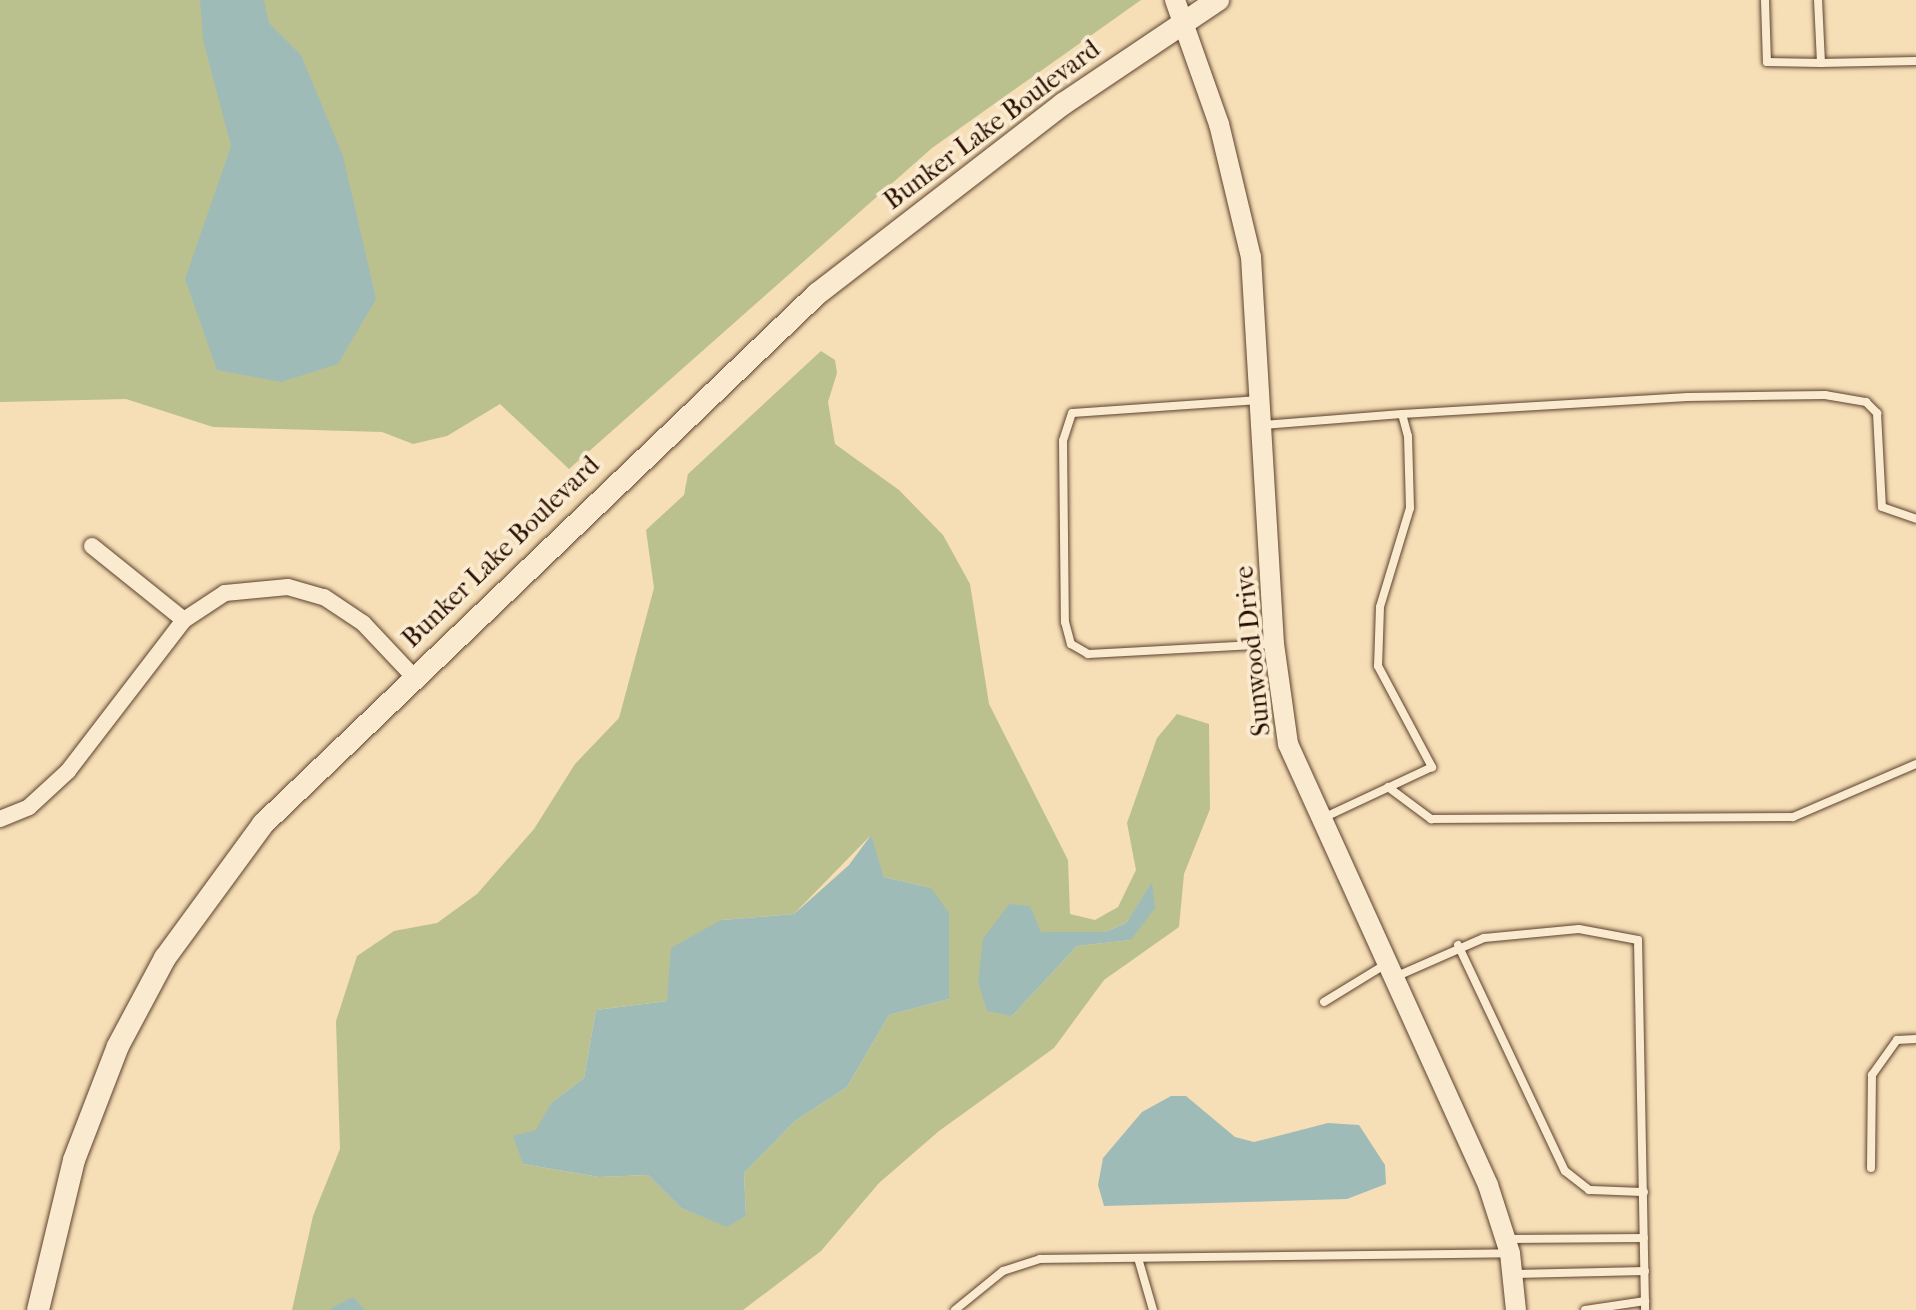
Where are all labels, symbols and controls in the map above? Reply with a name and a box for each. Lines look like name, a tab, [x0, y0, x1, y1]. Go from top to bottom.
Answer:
street label: Bunker Lake Boulevard	[878, 34, 1106, 216]
street label: Bunker Lake Boulevard	[396, 450, 606, 654]
street label: Sunwood Drive	[1229, 564, 1277, 738]

